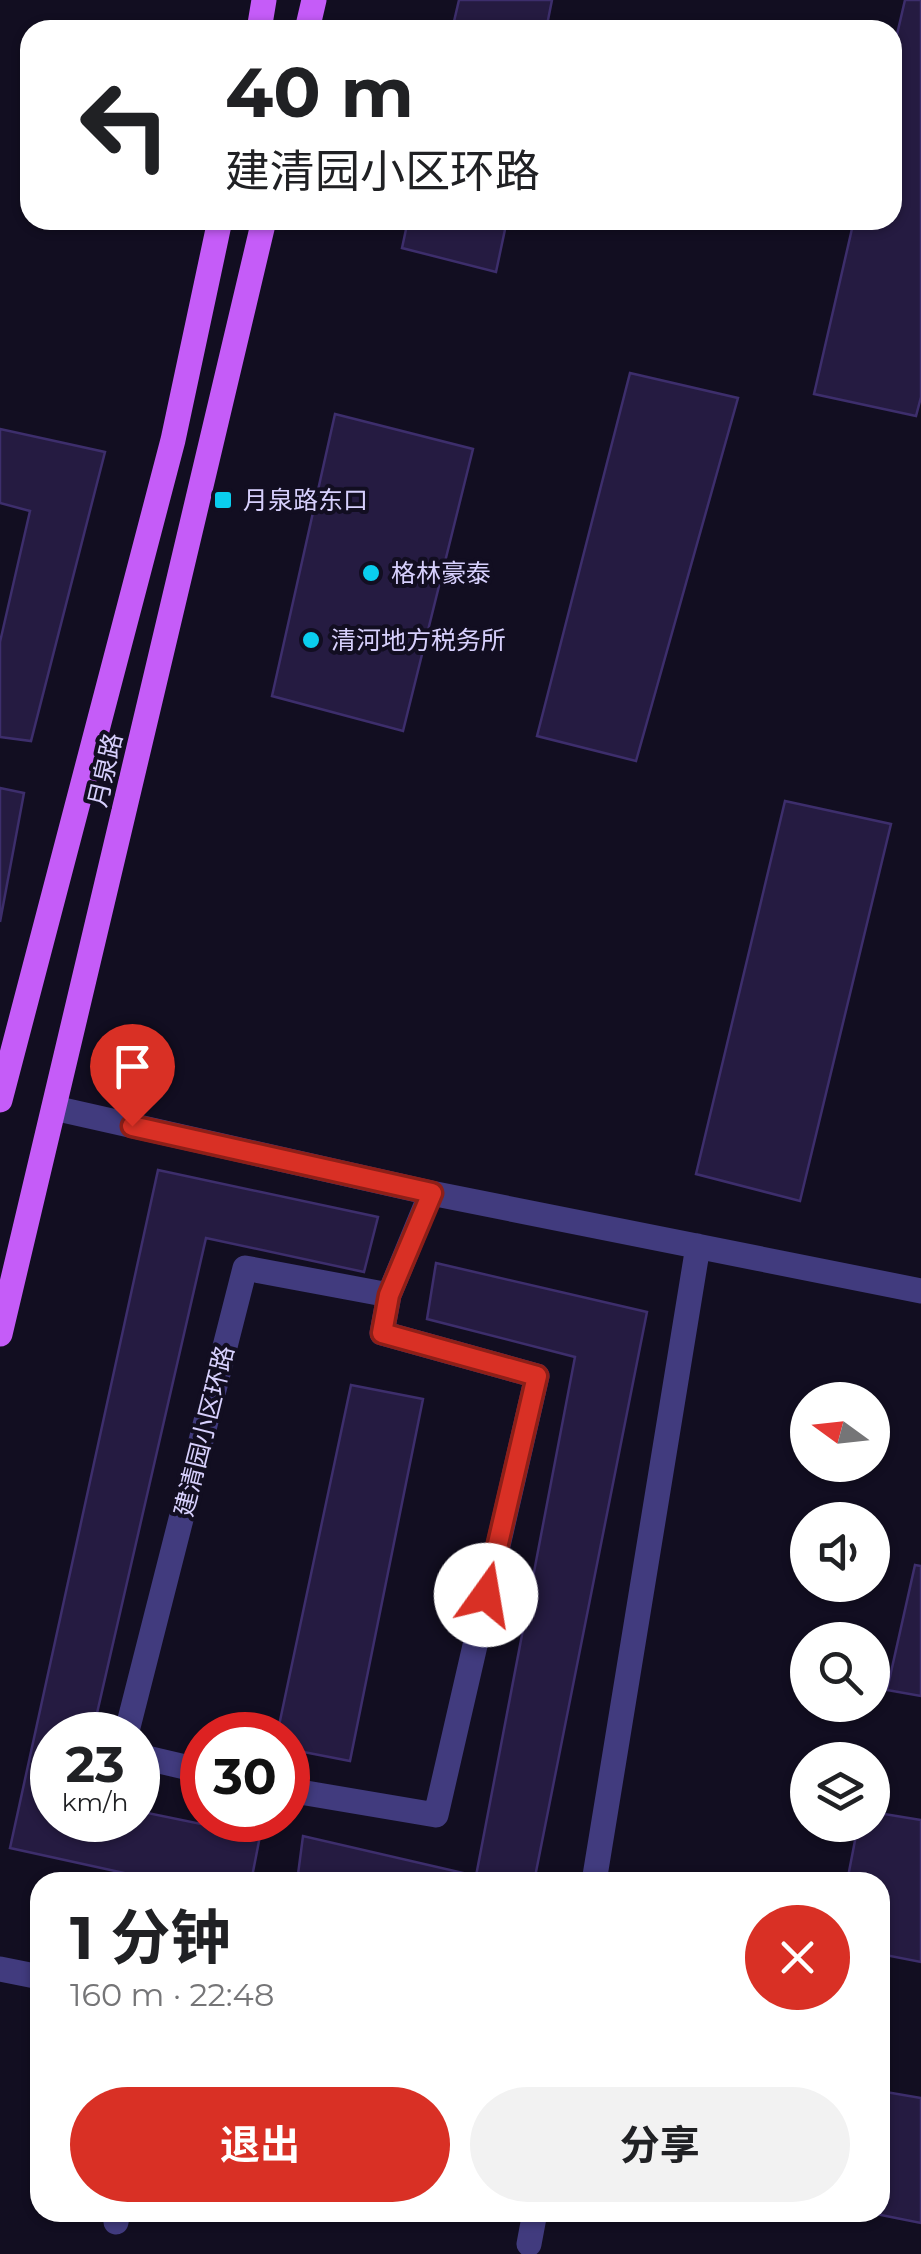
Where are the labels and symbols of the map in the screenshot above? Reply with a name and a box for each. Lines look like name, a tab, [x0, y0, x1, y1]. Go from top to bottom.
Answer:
place label: 月泉路东口	[243, 485, 368, 515]
marker: 月泉路东口	[212, 489, 234, 511]
place label: 格林豪泰	[391, 558, 491, 588]
marker: 格林豪泰	[360, 562, 382, 584]
place label: 清河地方税务所	[331, 625, 506, 655]
marker: 清河地方税务所	[300, 629, 322, 651]
street label: 月泉路	[82, 730, 128, 810]
pin	[90, 1024, 175, 1127]
street label: 建清园小区环路	[168, 1342, 240, 1520]
north arrow	[790, 1382, 890, 1482]
position arrow	[434, 1543, 538, 1647]
speed limit sign: 30	[180, 1712, 310, 1842]

